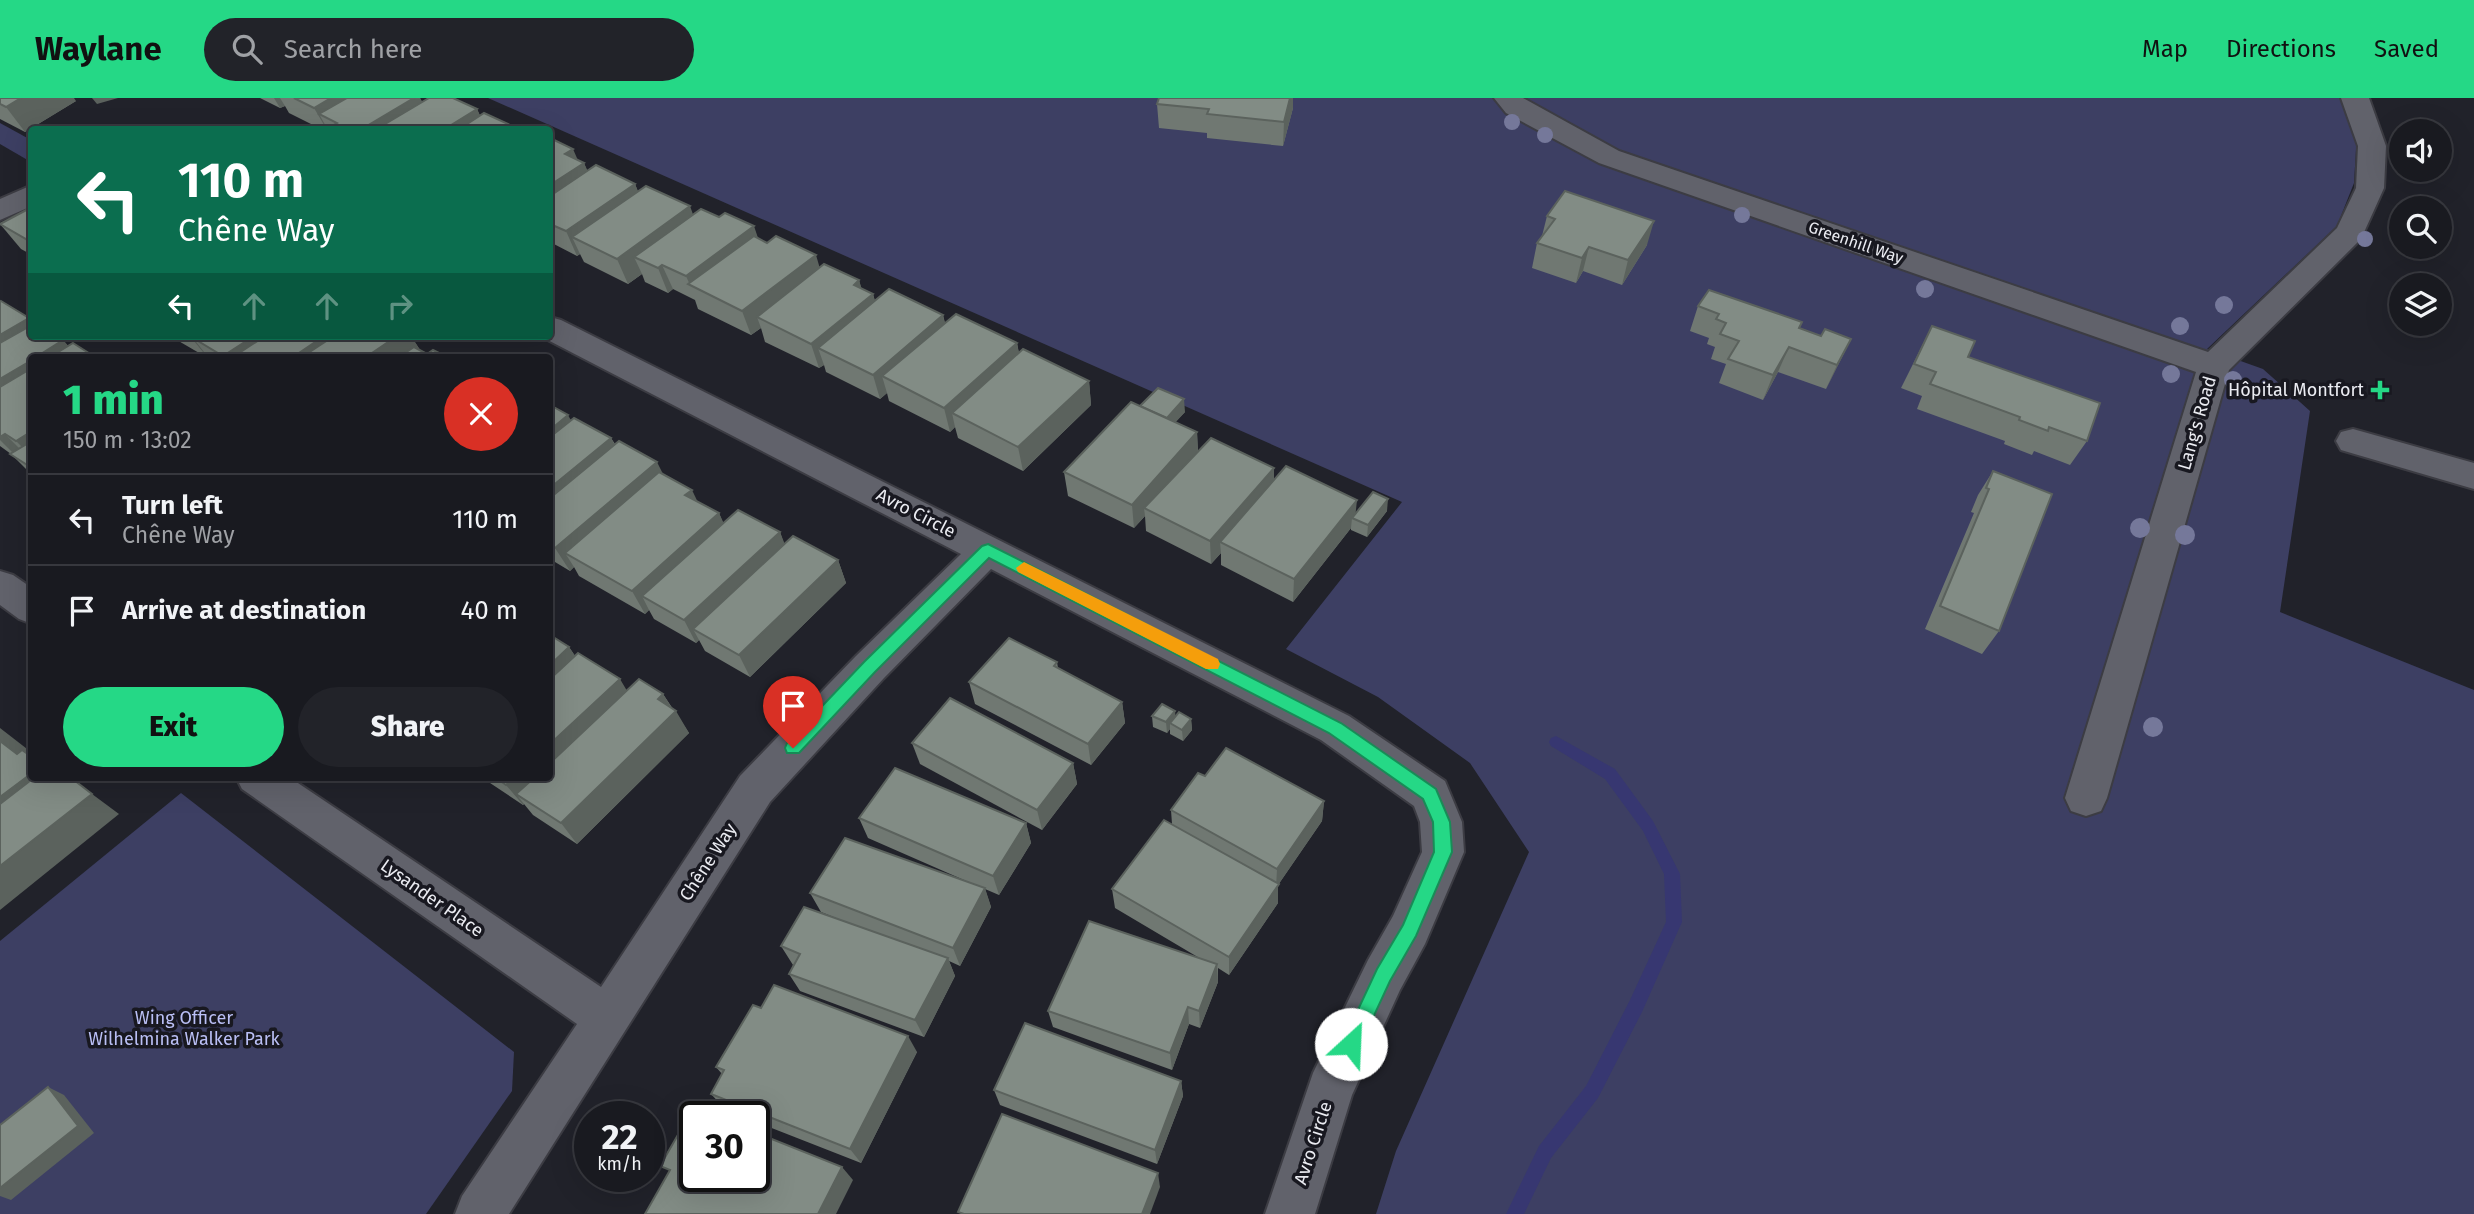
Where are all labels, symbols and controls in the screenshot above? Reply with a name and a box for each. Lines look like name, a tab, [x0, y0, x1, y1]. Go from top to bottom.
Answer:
search box	[204, 18, 694, 81]
text: Waylane	[35, 29, 162, 69]
icon: search	[228, 30, 266, 68]
text: Search here	[284, 34, 423, 65]
text: Map	[2142, 35, 2188, 63]
text: Directions	[2226, 35, 2336, 63]
text: Saved	[2374, 35, 2439, 63]
map controls	[2389, 119, 2452, 336]
button: sound	[2389, 119, 2452, 182]
text: 110 m	[178, 151, 304, 210]
icon: left	[63, 154, 154, 245]
button: search	[2389, 196, 2452, 259]
text: Chêne Way	[178, 211, 335, 249]
street label: Greenhill Way	[1806, 217, 1906, 268]
button: layers	[2389, 273, 2452, 336]
icon: left	[162, 287, 200, 325]
icon: ahead	[235, 287, 273, 325]
icon: ahead	[308, 287, 346, 325]
icon: right	[381, 287, 419, 325]
street label: Lang's Road	[2173, 373, 2221, 473]
text: 1 min	[63, 375, 164, 425]
button: close	[444, 377, 518, 451]
place label: Hôpital Montfort	[2228, 379, 2364, 401]
marker: Hôpital Montfort	[2370, 380, 2390, 400]
text: 150 m · 13:02	[63, 426, 192, 454]
street label: Avro Circle	[873, 484, 959, 542]
text: Turn left	[122, 490, 223, 521]
icon: left	[63, 501, 101, 539]
text: 110 m	[452, 504, 518, 535]
text: Chêne Way	[122, 521, 235, 549]
icon: arrive	[63, 592, 101, 630]
text: Arrive at destination	[122, 595, 366, 626]
text: 40 m	[460, 595, 518, 626]
pin	[763, 676, 823, 748]
button: Exit	[63, 687, 284, 767]
button: Share	[298, 687, 518, 767]
icon: arrive	[774, 687, 812, 725]
street label: Chêne Way	[675, 819, 741, 905]
street label: Lysander Place	[376, 854, 488, 942]
park label: Wing Officer Wilhelmina Walker Park	[88, 1007, 281, 1050]
position arrow	[1314, 1007, 1388, 1081]
street label: Avro Circle	[1289, 1099, 1337, 1187]
speed limit sign: 30	[679, 1101, 770, 1192]
text: 22	[601, 1116, 638, 1158]
text: km/h	[597, 1153, 642, 1175]

